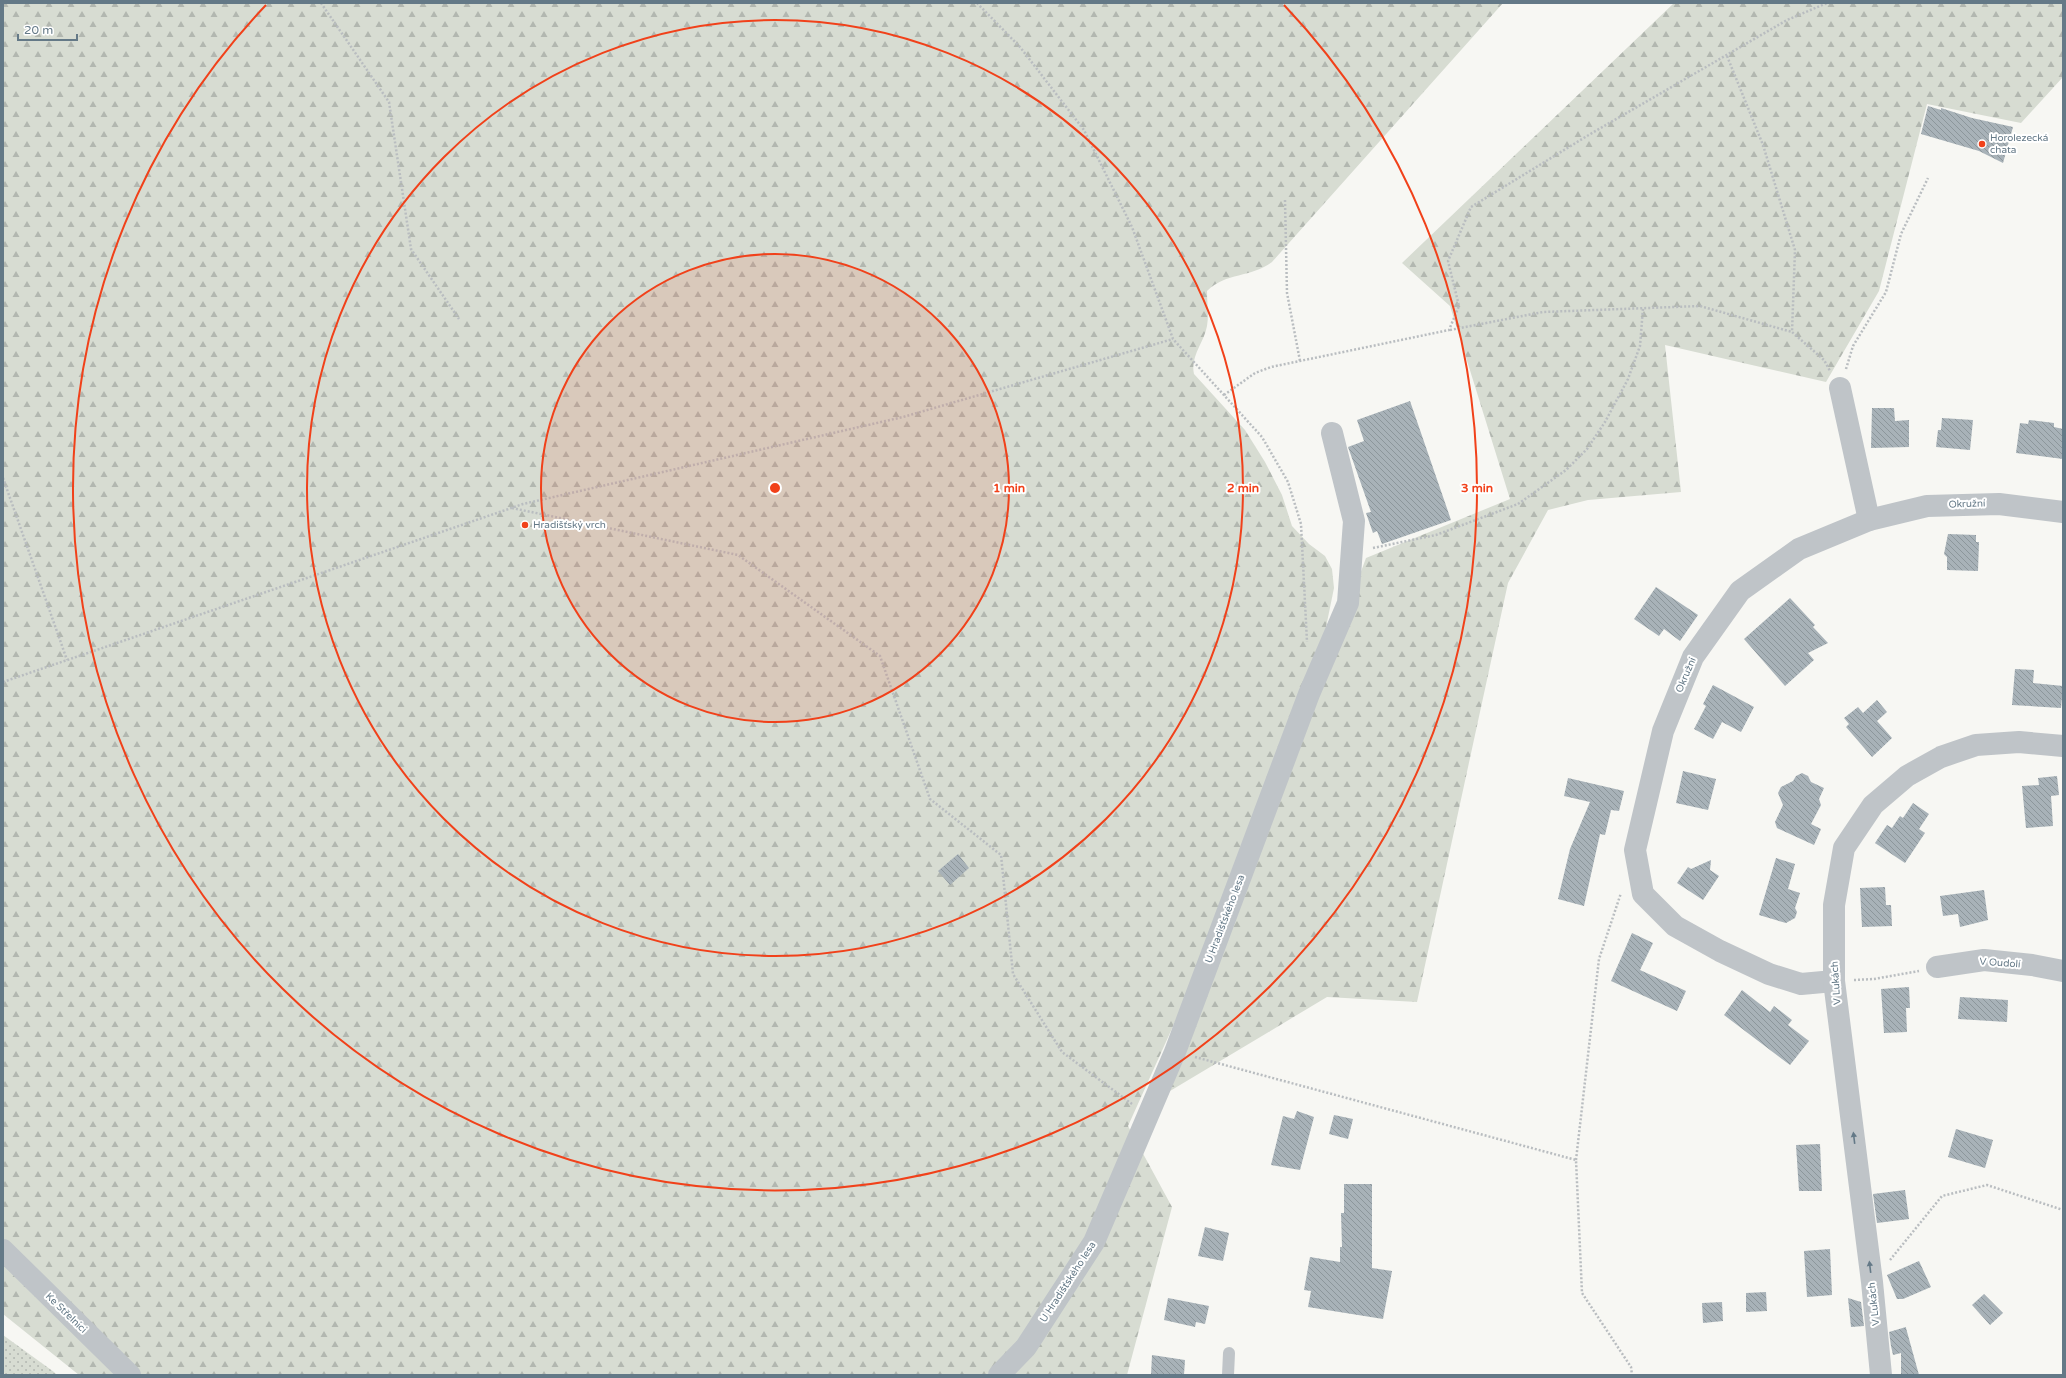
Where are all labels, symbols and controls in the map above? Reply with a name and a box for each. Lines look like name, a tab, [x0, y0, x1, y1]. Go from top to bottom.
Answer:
scale bar	[18, 16, 77, 42]
text: 20 m	[24, 23, 53, 37]
place label: Horolezecká chata	[1990, 132, 2048, 156]
marker: Horolezecká chata	[1977, 139, 1987, 149]
centre of rings	[768, 481, 782, 495]
text: 1 min	[993, 481, 1025, 495]
text: 2 min	[1227, 481, 1259, 495]
text: 3 min	[1461, 481, 1493, 495]
street label: Okružní	[1948, 497, 1986, 511]
place label: Hradišťský vrch	[533, 519, 606, 531]
marker: Hradišťský vrch	[520, 520, 530, 530]
street label: Okružní	[1673, 655, 1699, 694]
street label: U Hradišťského lesa	[1203, 873, 1247, 965]
street label: V Oudolí	[1979, 956, 2021, 970]
street label: V Lukách	[1828, 961, 1844, 1005]
one-way arrow	[1851, 1132, 1857, 1144]
street label: U Hradišťského lesa	[1037, 1239, 1099, 1325]
one-way arrow	[1867, 1261, 1873, 1273]
street label: V Lukách	[1866, 1282, 1882, 1326]
street label: Ke Střelnici	[43, 1290, 89, 1336]

